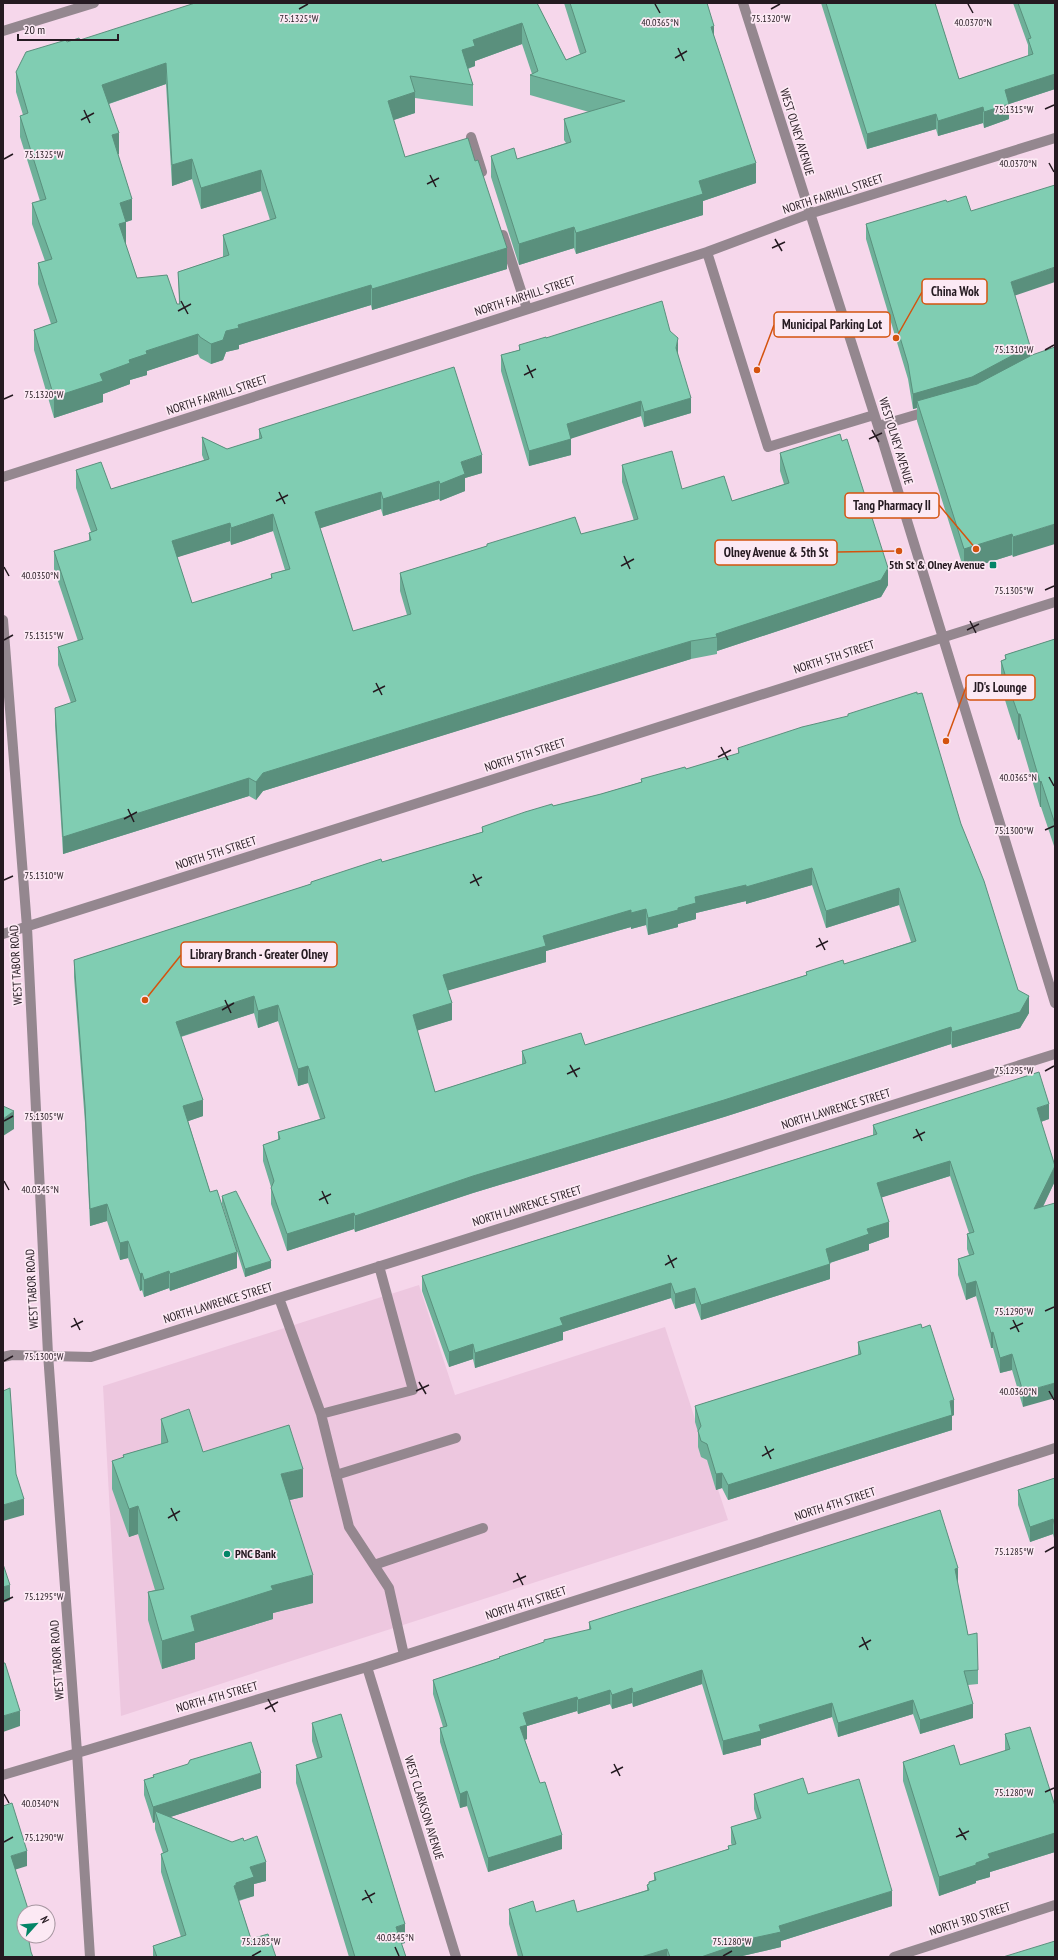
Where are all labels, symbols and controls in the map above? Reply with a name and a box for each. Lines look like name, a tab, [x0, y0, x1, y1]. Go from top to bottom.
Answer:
text: 75.1325°W	[280, 12, 319, 25]
text: 75.1320°W	[752, 12, 791, 25]
scale bar	[18, 16, 118, 42]
text: 40.0365°N	[641, 16, 679, 29]
text: 40.0370°N	[954, 16, 992, 29]
text: 20 m	[24, 22, 45, 37]
street label: WEST OLNEY AVENUE	[777, 87, 818, 177]
text: 75.1315°W	[995, 103, 1034, 116]
text: 75.1325°W	[25, 148, 64, 161]
text: 40.0370°N	[999, 157, 1037, 170]
street label: NORTH FAIRHILL STREET	[781, 170, 886, 217]
street label: NORTH FAIRHILL STREET	[473, 272, 578, 319]
callout: China Wok	[922, 279, 987, 304]
text: China Wok	[931, 283, 980, 300]
callout: Municipal Parking Lot	[774, 312, 890, 337]
text: Municipal Parking Lot	[782, 316, 882, 333]
text: 75.1310°W	[995, 343, 1034, 356]
street label: NORTH FAIRHILL STREET	[165, 371, 270, 418]
text: 75.1320°W	[25, 388, 64, 401]
street label: WEST OLNEY AVENUE	[876, 396, 917, 486]
callout: Tang Pharmacy II	[845, 493, 939, 518]
text: Tang Pharmacy II	[853, 497, 931, 514]
callout: Olney Avenue & 5th St	[715, 540, 837, 565]
text: Olney Avenue & 5th St	[724, 544, 828, 561]
place label: 5th St & Olney Avenue	[889, 557, 985, 572]
marker: 5th St & Olney Avenue	[988, 560, 998, 570]
text: 40.0350°N	[21, 569, 59, 582]
text: 75.1305°W	[995, 584, 1034, 597]
text: 75.1315°W	[25, 629, 64, 642]
street label: NORTH 5TH STREET	[791, 636, 877, 677]
callout: JD's Lounge	[966, 675, 1035, 700]
text: JD's Lounge	[972, 679, 1027, 696]
street label: NORTH 5TH STREET	[482, 734, 568, 775]
text: 40.0365°N	[999, 771, 1037, 784]
text: 75.1300°W	[995, 824, 1034, 837]
street label: NORTH 5TH STREET	[173, 832, 259, 873]
text: 75.1310°W	[25, 869, 64, 882]
street label: WEST TABOR ROAD	[6, 925, 25, 1005]
callout: Library Branch - Greater Olney	[181, 942, 337, 967]
text: Library Branch - Greater Olney	[190, 946, 329, 963]
text: 75.1295°W	[995, 1064, 1034, 1077]
street label: NORTH LAWRENCE STREET	[779, 1085, 893, 1132]
text: 75.1305°W	[25, 1110, 64, 1123]
street label: NORTH LAWRENCE STREET	[470, 1182, 584, 1229]
text: 40.0345°N	[21, 1183, 59, 1196]
street label: WEST TABOR ROAD	[22, 1249, 41, 1329]
street label: NORTH LAWRENCE STREET	[161, 1279, 275, 1326]
text: 75.1290°W	[995, 1305, 1034, 1318]
text: 75.1300°W	[25, 1350, 64, 1363]
text: 40.0360°N	[999, 1385, 1037, 1398]
street label: NORTH 4TH STREET	[792, 1483, 878, 1524]
text: 75.1285°W	[995, 1545, 1034, 1558]
place label: PNC Bank	[235, 1546, 276, 1561]
marker: PNC Bank	[222, 1549, 232, 1559]
street label: NORTH 4TH STREET	[483, 1582, 569, 1623]
text: 75.1295°W	[25, 1590, 64, 1603]
street label: WEST TABOR ROAD	[46, 1619, 67, 1701]
street label: NORTH 4TH STREET	[174, 1678, 260, 1715]
street label: WEST CLARKSON AVENUE	[402, 1754, 447, 1862]
text: 75.1280°W	[995, 1786, 1034, 1799]
text: 40.0340°N	[21, 1797, 59, 1810]
text: 75.1290°W	[25, 1831, 64, 1844]
street label: NORTH 3RD STREET	[927, 1898, 1013, 1939]
north arrow	[16, 1904, 56, 1944]
text: N	[37, 1914, 53, 1925]
text: 40.0345°N	[376, 1931, 414, 1944]
text: 75.1285°W	[242, 1935, 281, 1948]
text: 75.1280°W	[713, 1935, 752, 1948]

